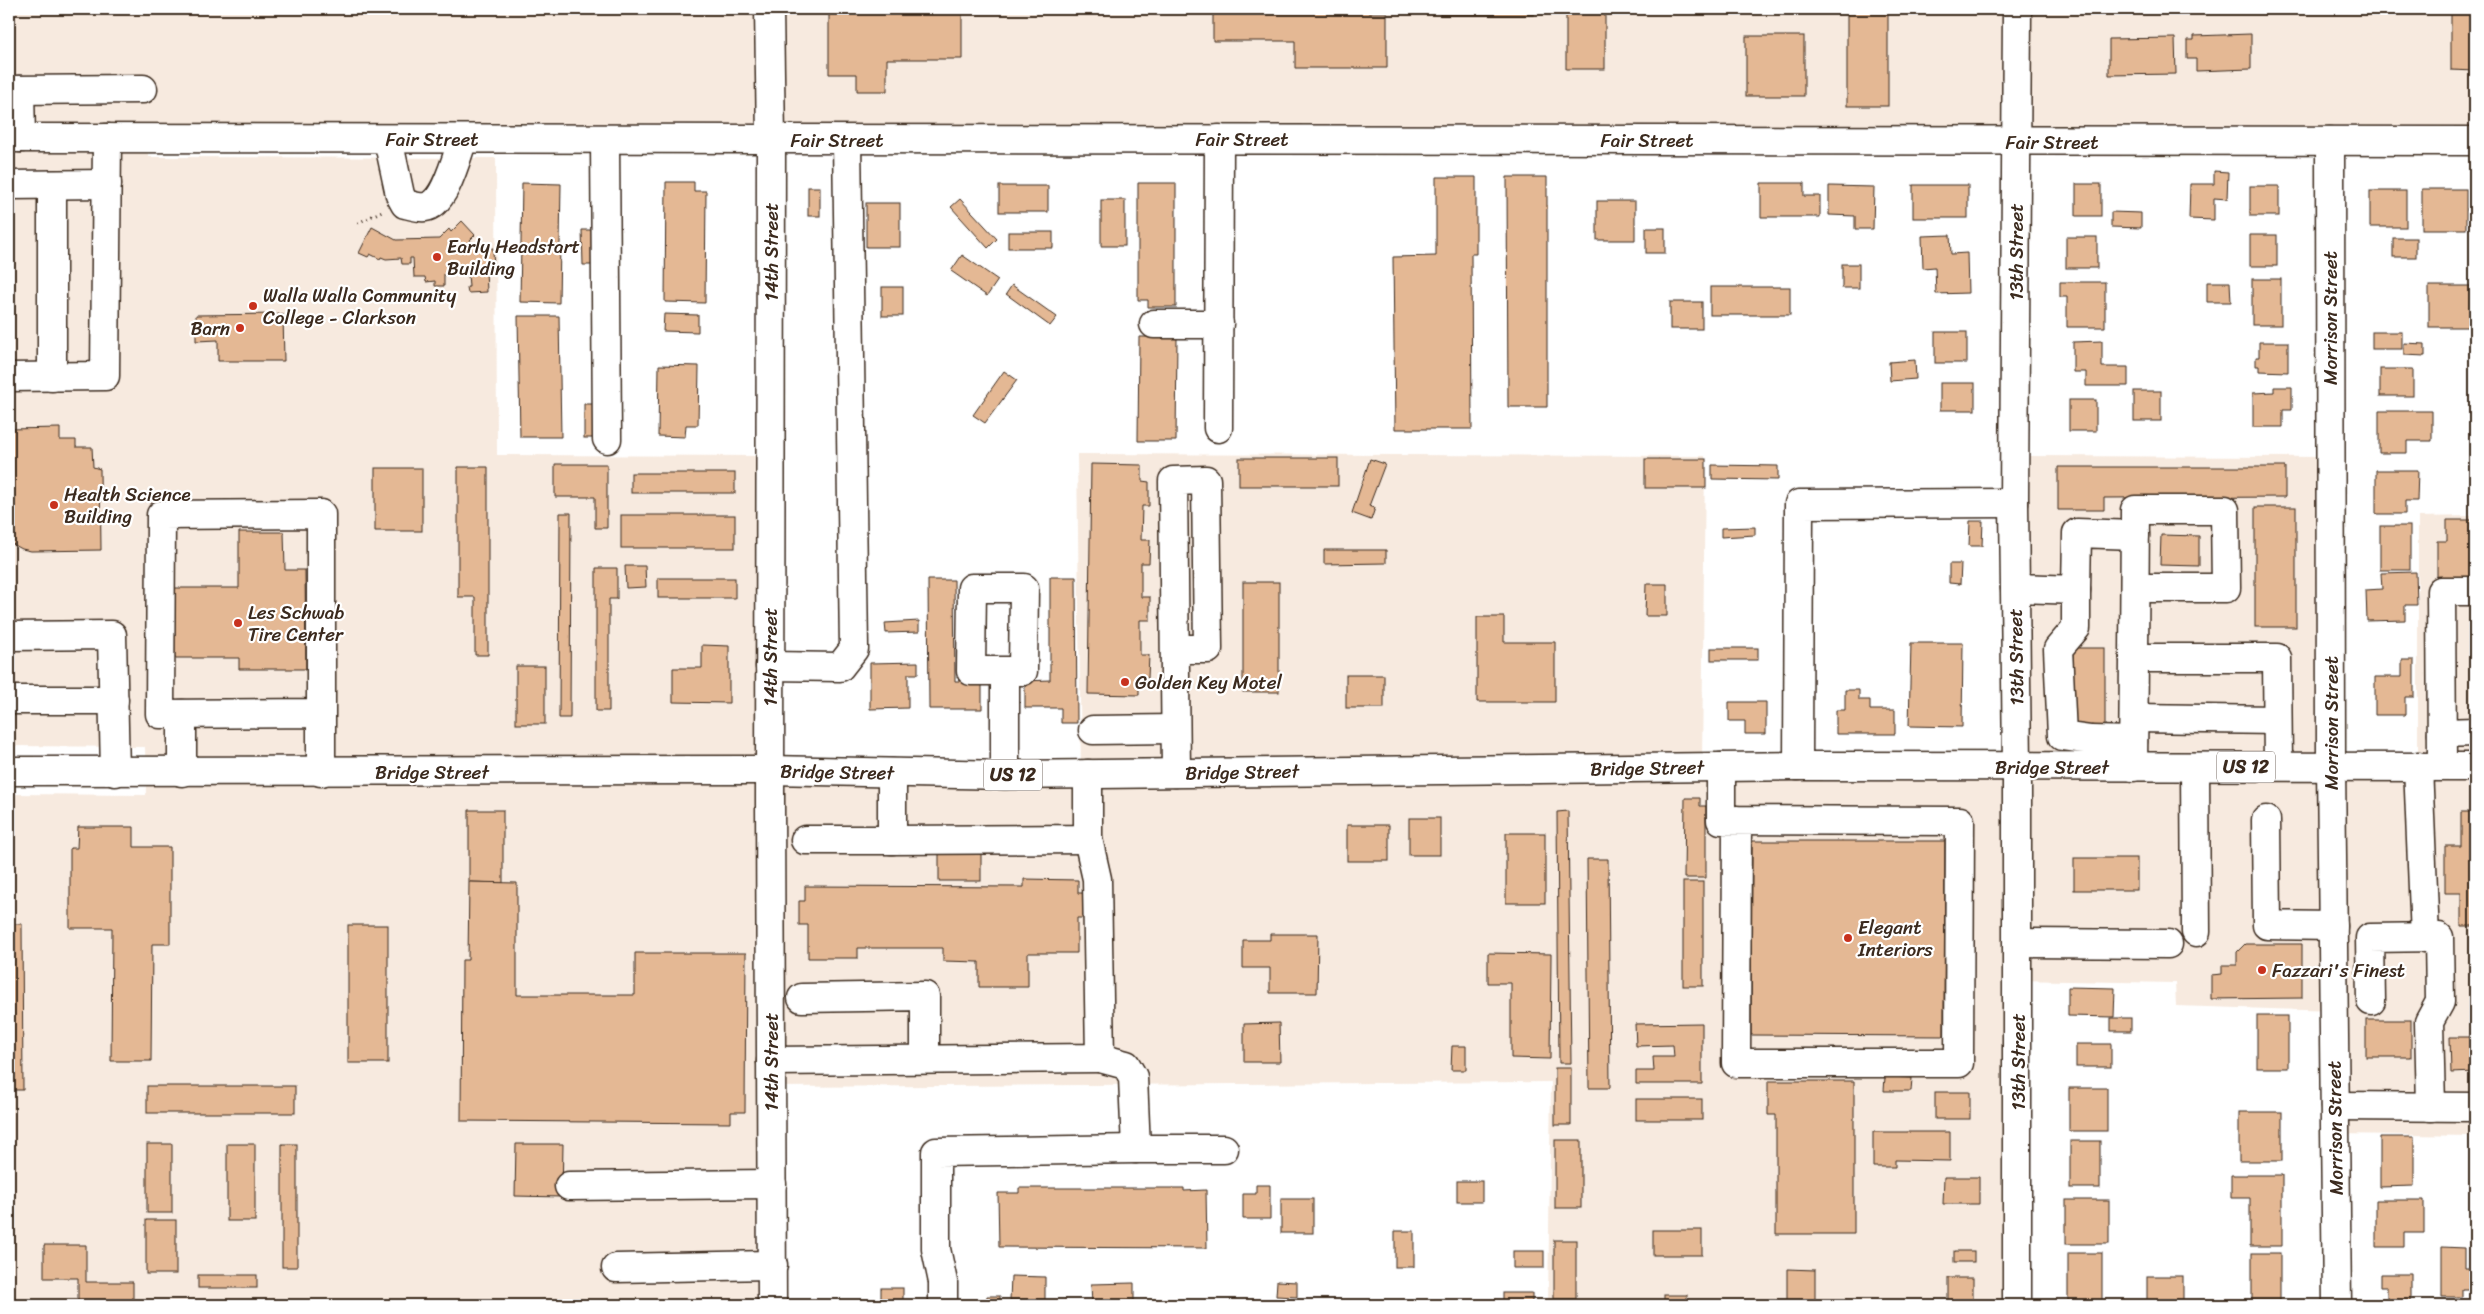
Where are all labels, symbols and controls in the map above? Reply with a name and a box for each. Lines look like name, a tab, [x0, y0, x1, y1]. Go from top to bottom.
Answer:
street label: Fair Street	[385, 123, 479, 156]
street label: Fair Street	[1195, 123, 1289, 156]
street label: Fair Street	[790, 124, 884, 157]
street label: Fair Street	[1600, 124, 1694, 157]
street label: Fair Street	[2005, 126, 2099, 159]
street label: 14th Street	[755, 203, 788, 301]
street label: 13th Street	[2000, 204, 2033, 301]
place label: Early Headstart Building	[447, 230, 580, 285]
marker: Early Headstart Building	[431, 251, 443, 263]
street label: Morrison Street	[2314, 251, 2347, 385]
place label: Walla Walla Community College - Clarkson	[263, 279, 456, 334]
marker: Walla Walla Community College - Clarkson	[247, 300, 259, 312]
place label: Barn	[190, 312, 230, 345]
marker: Barn	[234, 322, 246, 334]
place label: Health Science Building	[64, 478, 191, 533]
marker: Health Science Building	[48, 499, 60, 511]
place label: Les Schwab Tire Center	[248, 596, 344, 651]
street label: 14th Street	[754, 608, 787, 706]
street label: 13th Street	[1999, 608, 2033, 706]
marker: Les Schwab Tire Center	[232, 617, 244, 629]
street label: Morrison Street	[2315, 656, 2348, 790]
place label: Golden Key Motel	[1135, 666, 1282, 699]
marker: Golden Key Motel	[1119, 676, 1131, 688]
street label: Bridge Street	[1590, 750, 1706, 785]
street label: Bridge Street	[1995, 751, 2110, 784]
road number: US 12	[2217, 752, 2275, 782]
street label: Bridge Street	[1185, 754, 1301, 789]
street label: Bridge Street	[780, 755, 896, 790]
street label: Bridge Street	[375, 756, 490, 789]
road number: US 12	[984, 760, 1042, 790]
place label: Elegant Interiors	[1857, 911, 1933, 966]
marker: Elegant Interiors	[1842, 932, 1854, 944]
place label: Fazzari's Finest	[2272, 954, 2405, 987]
marker: Fazzari's Finest	[2256, 964, 2268, 976]
street label: 14th Street	[755, 1013, 788, 1111]
street label: 13th Street	[2002, 1014, 2035, 1111]
street label: Morrison Street	[2317, 1061, 2353, 1195]

